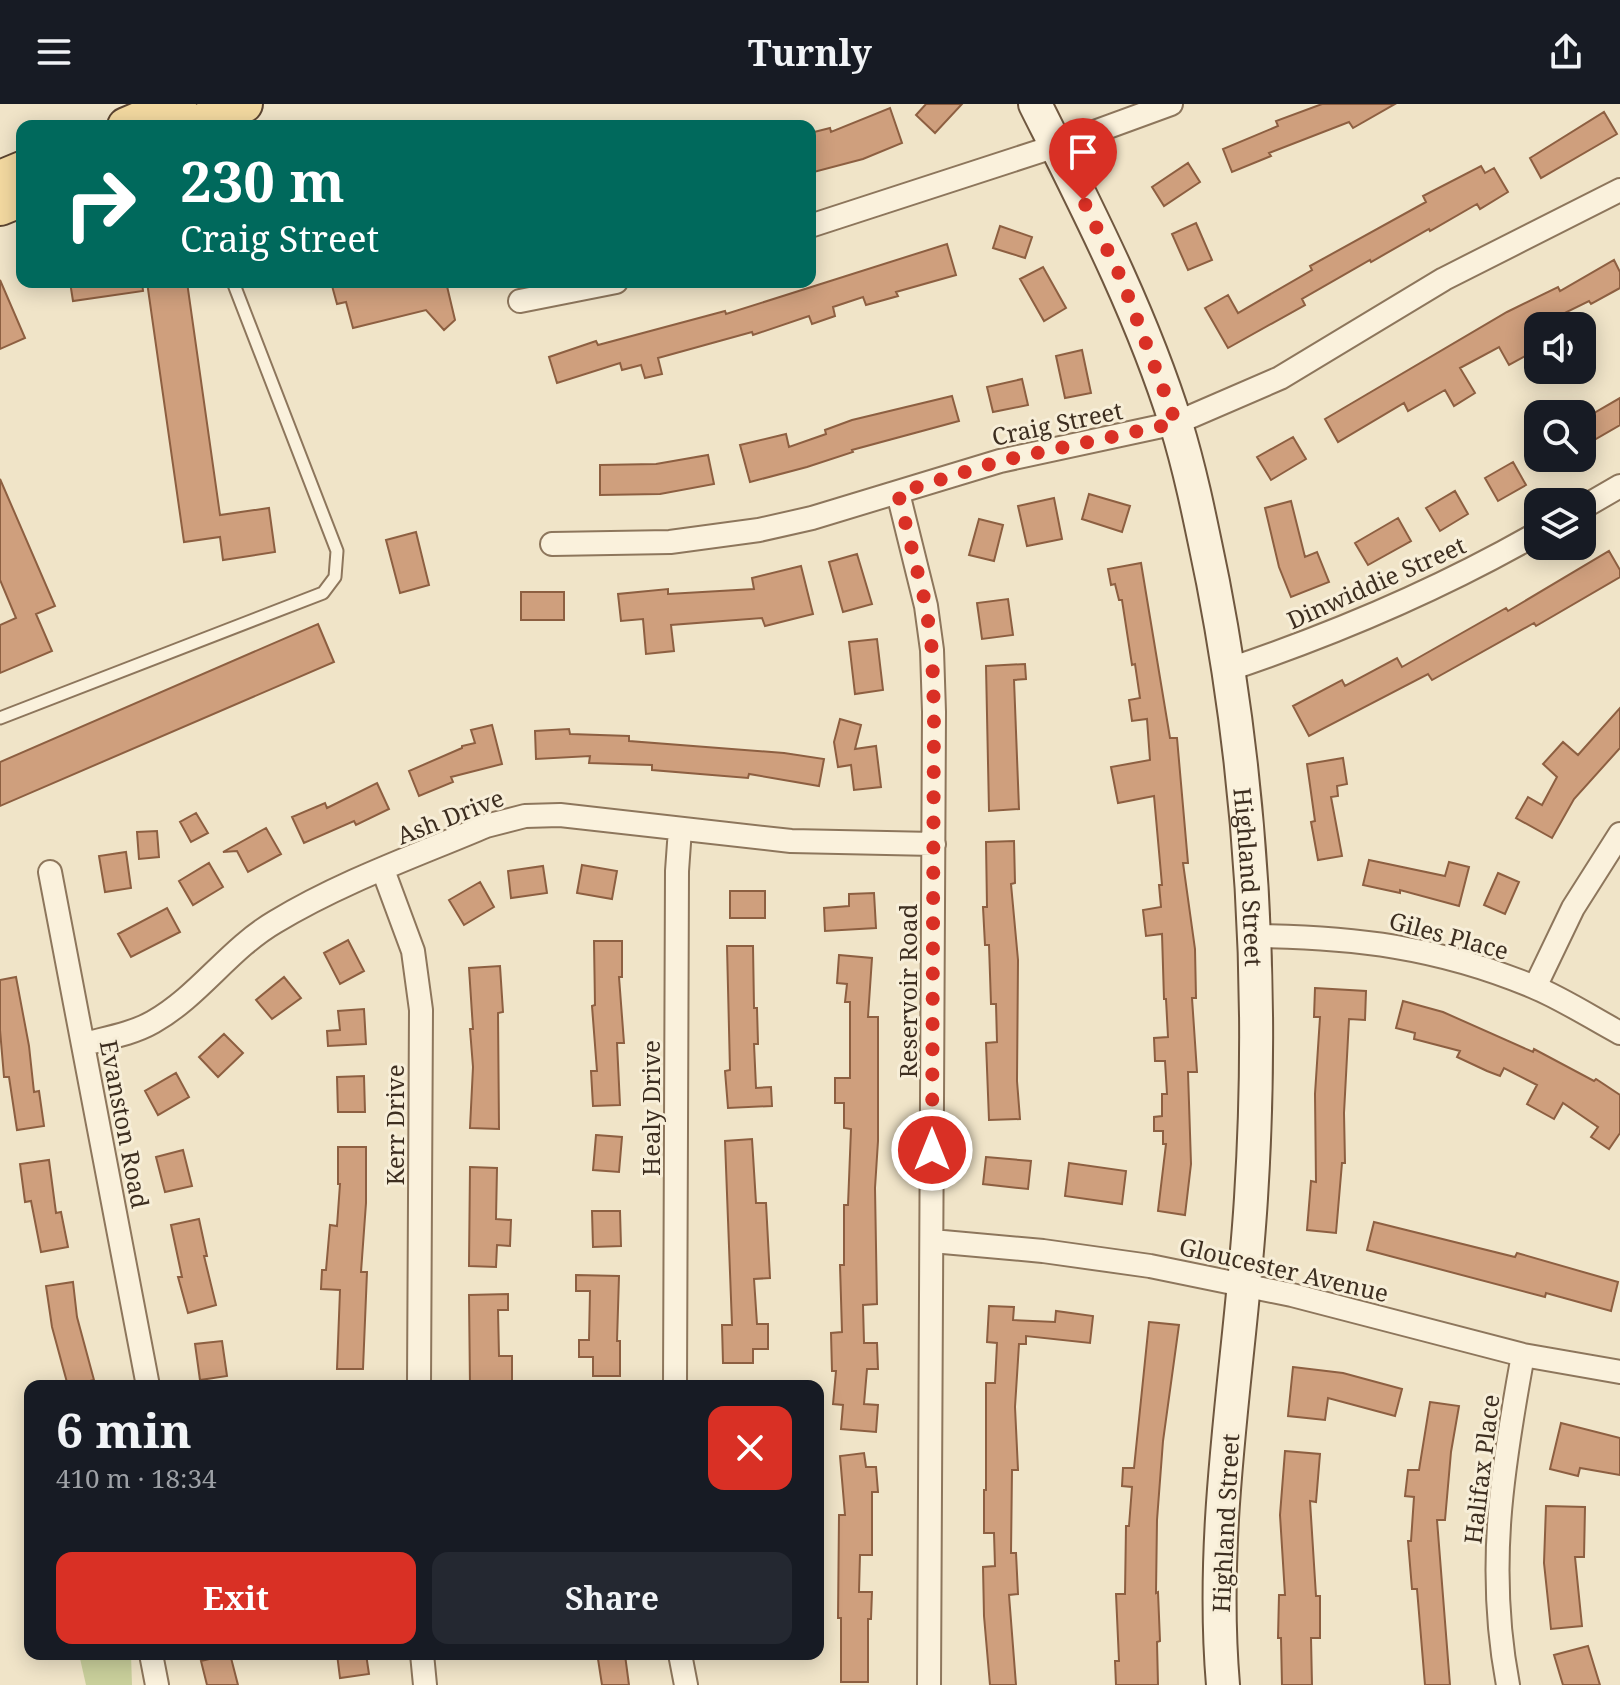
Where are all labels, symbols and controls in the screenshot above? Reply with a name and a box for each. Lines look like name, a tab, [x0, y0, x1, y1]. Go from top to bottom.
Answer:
text: Turnly	[748, 28, 872, 77]
icon: menu	[32, 30, 76, 74]
icon: share	[1544, 30, 1588, 74]
pin	[1049, 118, 1117, 200]
icon: arrive	[1061, 130, 1105, 174]
text: 230 m	[180, 142, 345, 218]
icon: right	[48, 152, 152, 256]
text: Craig Street	[180, 214, 379, 263]
map controls	[1524, 312, 1596, 560]
button: sound	[1524, 312, 1596, 384]
street label: Craig Street	[989, 393, 1125, 453]
button: search	[1524, 400, 1596, 472]
button: layers	[1524, 488, 1596, 560]
street label: Dinwiddie Street	[1282, 528, 1470, 636]
street label: Ash Drive	[392, 780, 508, 852]
street label: Highland Street	[1227, 786, 1271, 967]
street label: Giles Place	[1386, 903, 1512, 967]
street label: Reservoir Road	[891, 904, 924, 1078]
street label: Evanston Road	[93, 1037, 158, 1211]
street label: Healy Drive	[634, 1040, 667, 1176]
street label: Kerr Drive	[378, 1064, 411, 1186]
position arrow	[890, 1108, 974, 1192]
street label: Gloucester Avenue	[1176, 1229, 1392, 1309]
street label: Halifax Place	[1455, 1392, 1507, 1546]
text: 6 min	[56, 1397, 192, 1462]
button: close	[708, 1406, 792, 1490]
street label: Highland Street	[1204, 1433, 1246, 1613]
text: 410 m · 18:34	[56, 1460, 217, 1496]
button: Exit	[56, 1552, 416, 1644]
button: Share	[432, 1552, 792, 1644]

